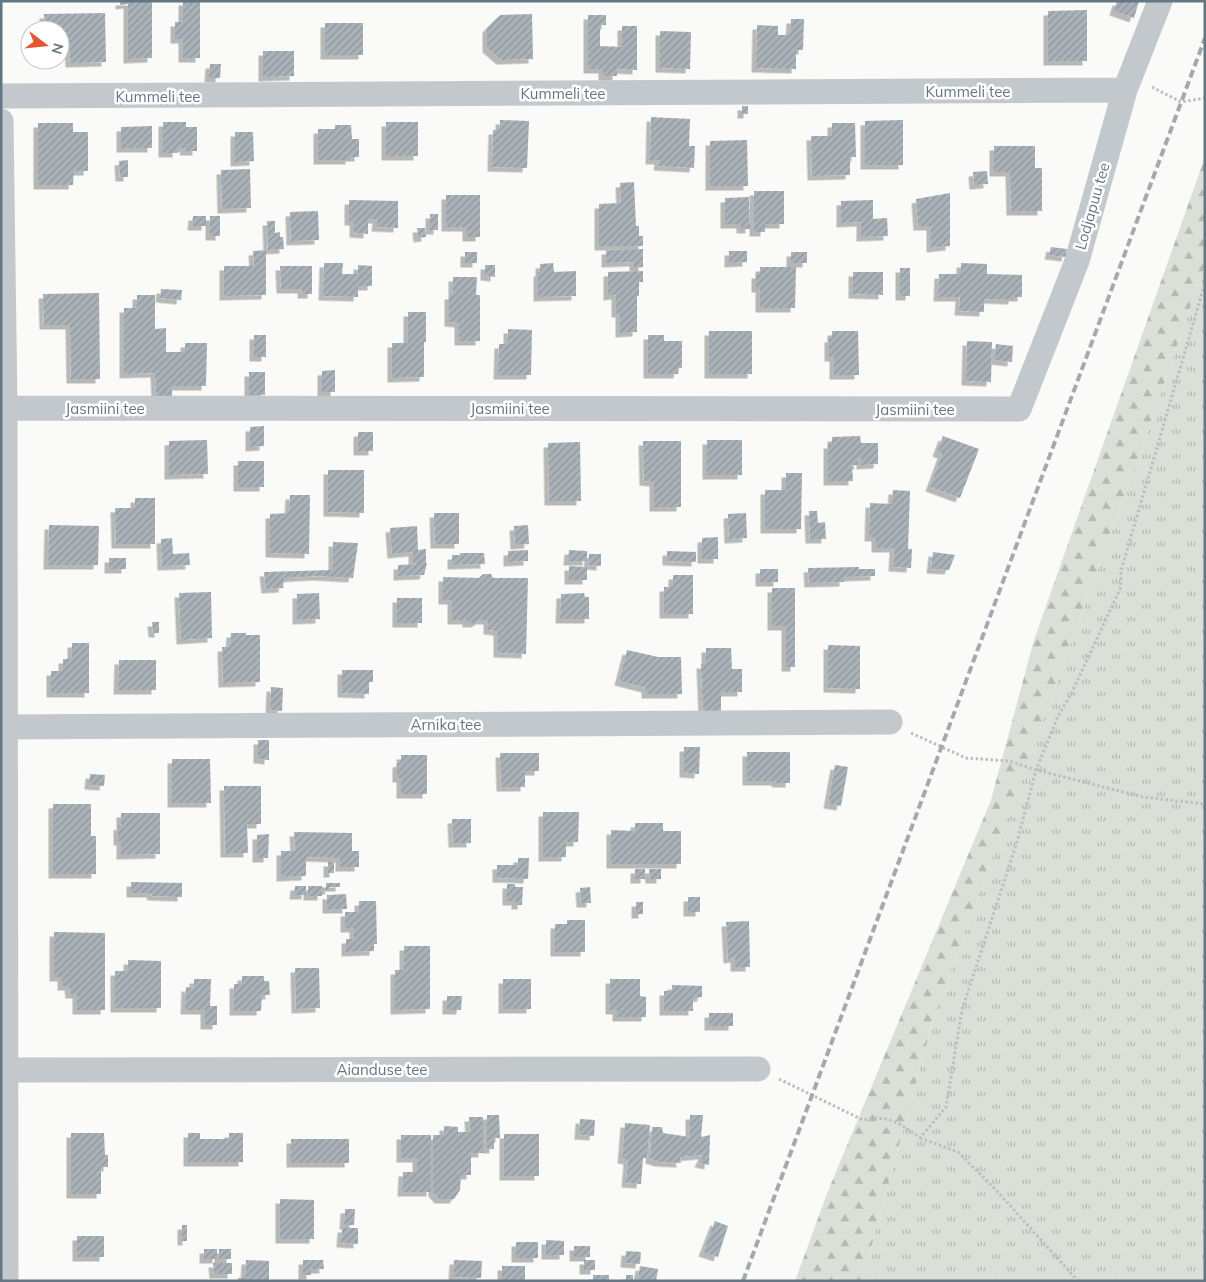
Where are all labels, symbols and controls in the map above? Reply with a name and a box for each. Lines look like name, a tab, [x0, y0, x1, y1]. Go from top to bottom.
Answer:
north arrow	[20, 20, 70, 70]
text: N	[47, 41, 68, 56]
street label: Kummeli tee	[925, 82, 1011, 101]
street label: Kummeli tee	[520, 84, 606, 103]
street label: Kummeli tee	[115, 87, 201, 106]
street label: Lodjapuu tee	[1070, 160, 1114, 252]
street label: Jasmiini tee	[65, 399, 145, 418]
street label: Jasmiini tee	[470, 399, 550, 418]
street label: Jasmiini tee	[875, 400, 955, 419]
street label: Arnika tee	[411, 715, 481, 734]
street label: Aianduse tee	[336, 1060, 428, 1079]

